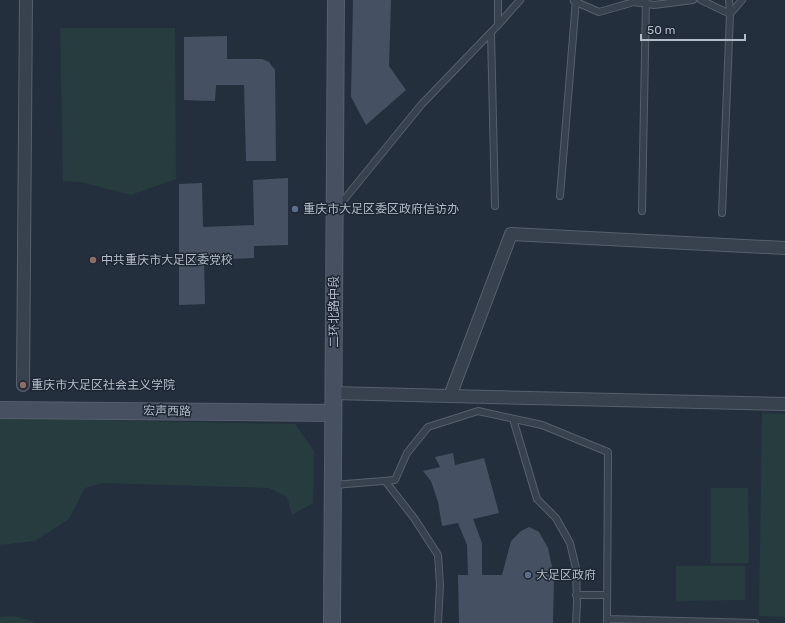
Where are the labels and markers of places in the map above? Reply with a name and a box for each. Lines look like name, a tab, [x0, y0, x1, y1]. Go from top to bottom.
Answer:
place label: 重庆市大足区委区政府信访办	[303, 202, 459, 216]
marker: 重庆市大足区委区政府信访办	[290, 204, 300, 214]
place label: 中共重庆市大足区委党校	[101, 253, 233, 267]
marker: 中共重庆市大足区委党校	[88, 255, 98, 265]
place label: 重庆市大足区社会主义学院	[31, 378, 175, 392]
marker: 重庆市大足区社会主义学院	[18, 380, 28, 390]
place label: 大足区政府	[536, 568, 596, 582]
marker: 大足区政府	[523, 570, 533, 580]

